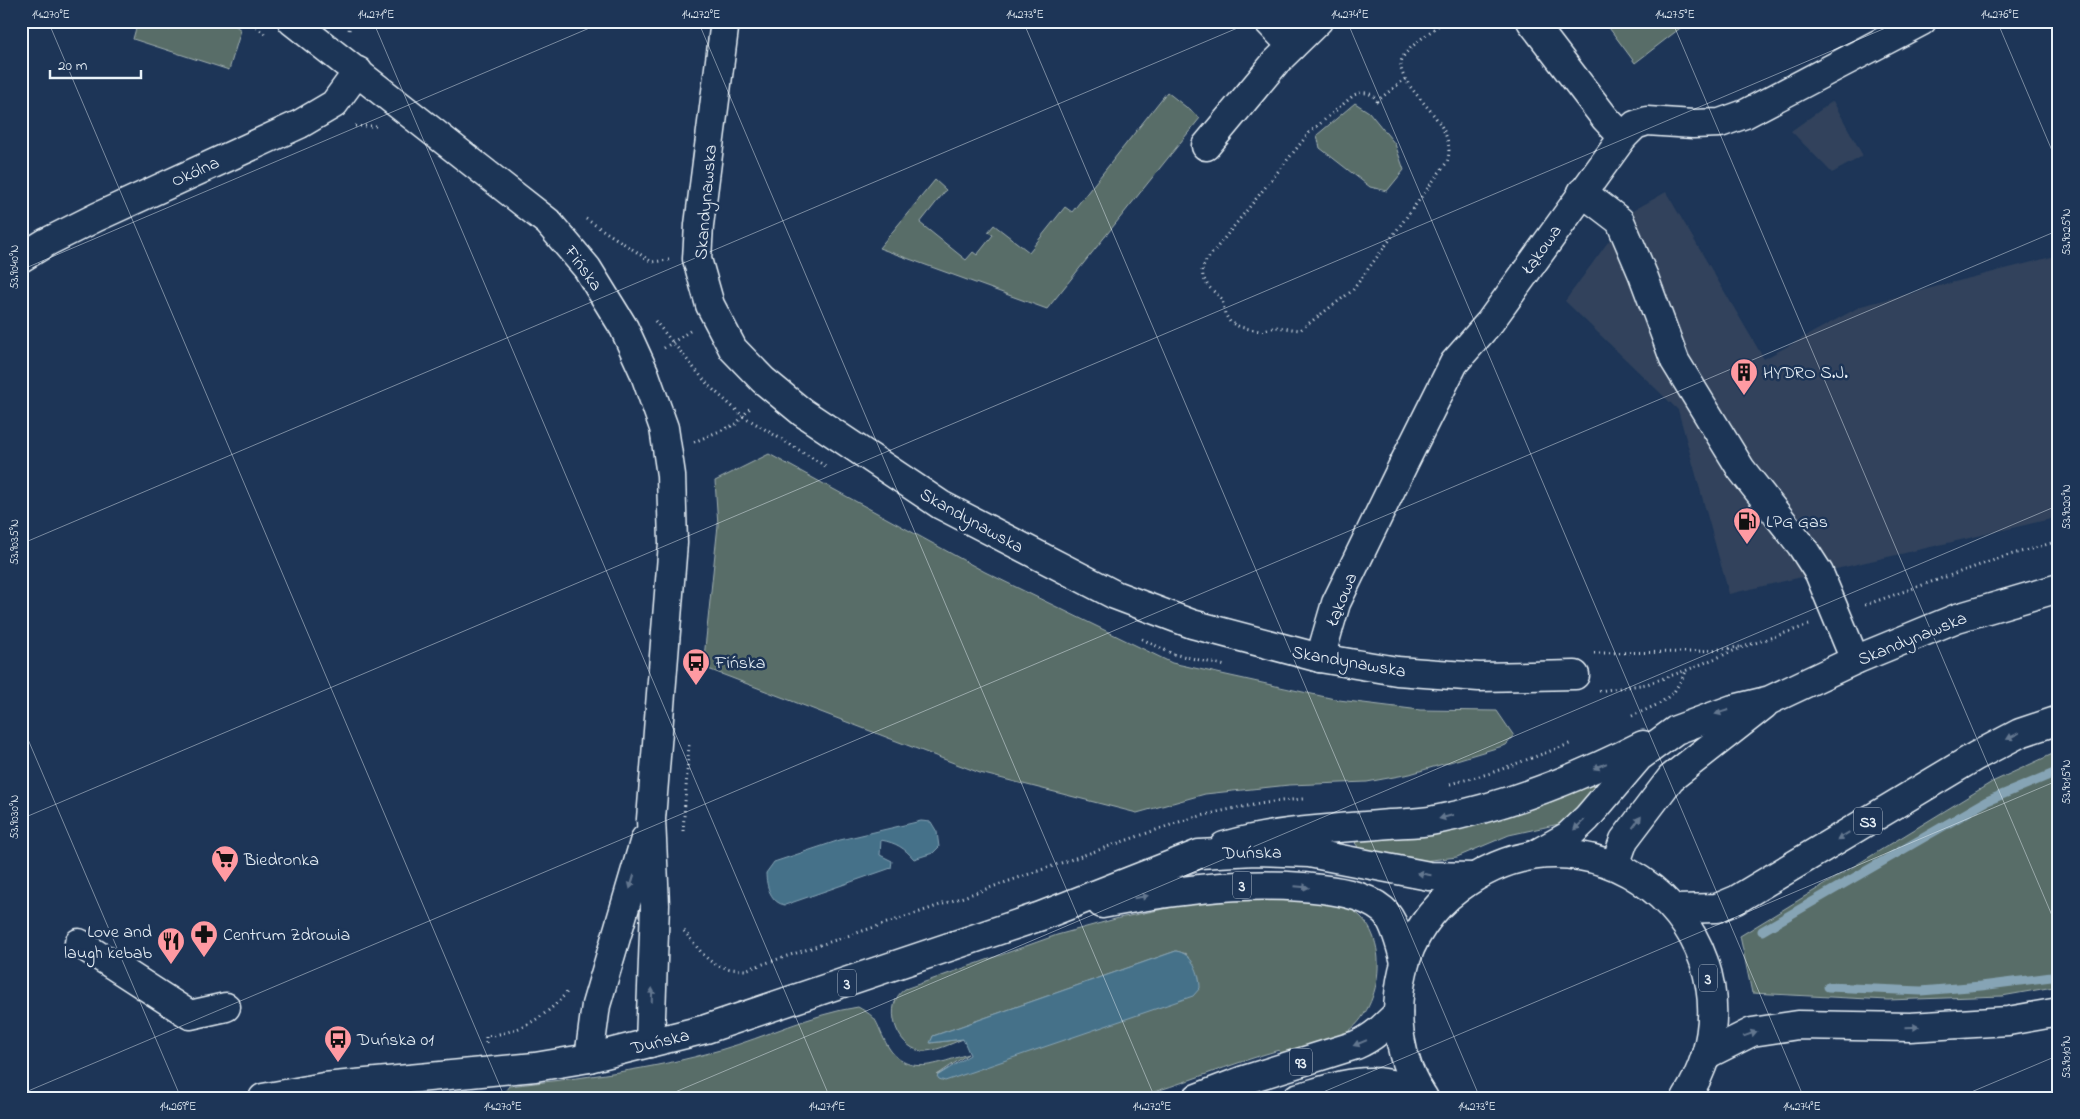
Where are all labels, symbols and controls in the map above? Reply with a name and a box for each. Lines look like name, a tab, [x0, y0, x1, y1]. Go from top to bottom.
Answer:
text: 14.270°E	[32, 6, 70, 24]
text: 14.271°E	[358, 6, 394, 24]
text: 14.272°E	[682, 6, 720, 24]
text: 14.273°E	[1006, 6, 1044, 24]
text: 14.274°E	[1331, 6, 1369, 24]
text: 14.275°E	[1655, 6, 1695, 24]
text: 14.276°E	[1981, 6, 2019, 24]
scale bar	[50, 48, 141, 80]
text: 20 m	[58, 55, 88, 77]
street label: Skandynawska	[689, 144, 725, 261]
street label: Okólna	[168, 151, 224, 195]
text: 53.9025°N	[2058, 208, 2076, 256]
street label: Łąkowa	[1516, 220, 1569, 281]
street label: Fińska	[556, 240, 608, 297]
text: 53.9040°N	[6, 245, 24, 289]
building icon: HYDRO S.J.	[1729, 357, 1759, 396]
place label: HYDRO S.J.	[1763, 361, 1848, 387]
street label: Skandynawska	[914, 482, 1028, 561]
text: 53.9020°N	[2058, 484, 2076, 530]
fuel station icon: LPG Gas	[1732, 506, 1762, 545]
place label: LPG Gas	[1766, 510, 1828, 536]
text: 53.9035°N	[6, 519, 24, 565]
street label: Łąkowa	[1320, 569, 1365, 631]
street label: Skandynawska	[1854, 606, 1971, 674]
street label: Skandynawska	[1290, 640, 1408, 686]
bus stop icon: Fińska	[681, 647, 711, 686]
place label: Fińska	[714, 651, 766, 677]
one-way arrow	[1715, 709, 1730, 717]
one-way arrow	[2006, 733, 2020, 741]
text: 53.9015°N	[2058, 759, 2076, 805]
one-way arrow	[1593, 762, 1607, 770]
text: 53.9030°N	[6, 795, 24, 839]
road number: S3	[1854, 808, 1882, 834]
one-way arrow	[1439, 813, 1454, 821]
one-way arrow	[1631, 816, 1642, 829]
one-way arrow	[1574, 819, 1586, 831]
one-way arrow	[1836, 832, 1849, 841]
street label: Duńska	[1221, 840, 1282, 868]
supermarket icon: Biedronka	[210, 844, 240, 883]
place label: Biedronka	[243, 848, 319, 874]
one-way arrow	[1415, 870, 1431, 878]
road number: 3	[1233, 872, 1251, 898]
one-way arrow	[628, 875, 636, 890]
one-way arrow	[1295, 884, 1311, 892]
one-way arrow	[1133, 892, 1149, 900]
pharmacy icon: Centrum Zdrowia	[189, 919, 219, 958]
place label: Love and laugh kebab	[64, 920, 152, 968]
place label: Centrum Zdrowia	[223, 923, 350, 949]
restaurant icon: Love and laugh kebab	[156, 926, 186, 965]
road number: 3	[1699, 964, 1717, 991]
road number: 3	[838, 970, 856, 996]
one-way arrow	[648, 986, 656, 1002]
one-way arrow	[1904, 1022, 1920, 1030]
street label: Duńska	[628, 1023, 692, 1063]
bus stop icon: Duńska 01	[323, 1024, 353, 1063]
place label: Duńska 01	[356, 1028, 434, 1054]
one-way arrow	[1743, 1030, 1758, 1038]
text: 53.9010°N	[2058, 1035, 2076, 1079]
one-way arrow	[1352, 1039, 1367, 1047]
road number: 93	[1290, 1048, 1312, 1076]
text: 14.269°E	[160, 1098, 196, 1116]
text: 14.270°E	[484, 1098, 522, 1116]
text: 14.271°E	[809, 1098, 845, 1116]
text: 14.272°E	[1133, 1098, 1171, 1116]
text: 14.273°E	[1458, 1098, 1496, 1116]
text: 14.274°E	[1783, 1098, 1821, 1116]

